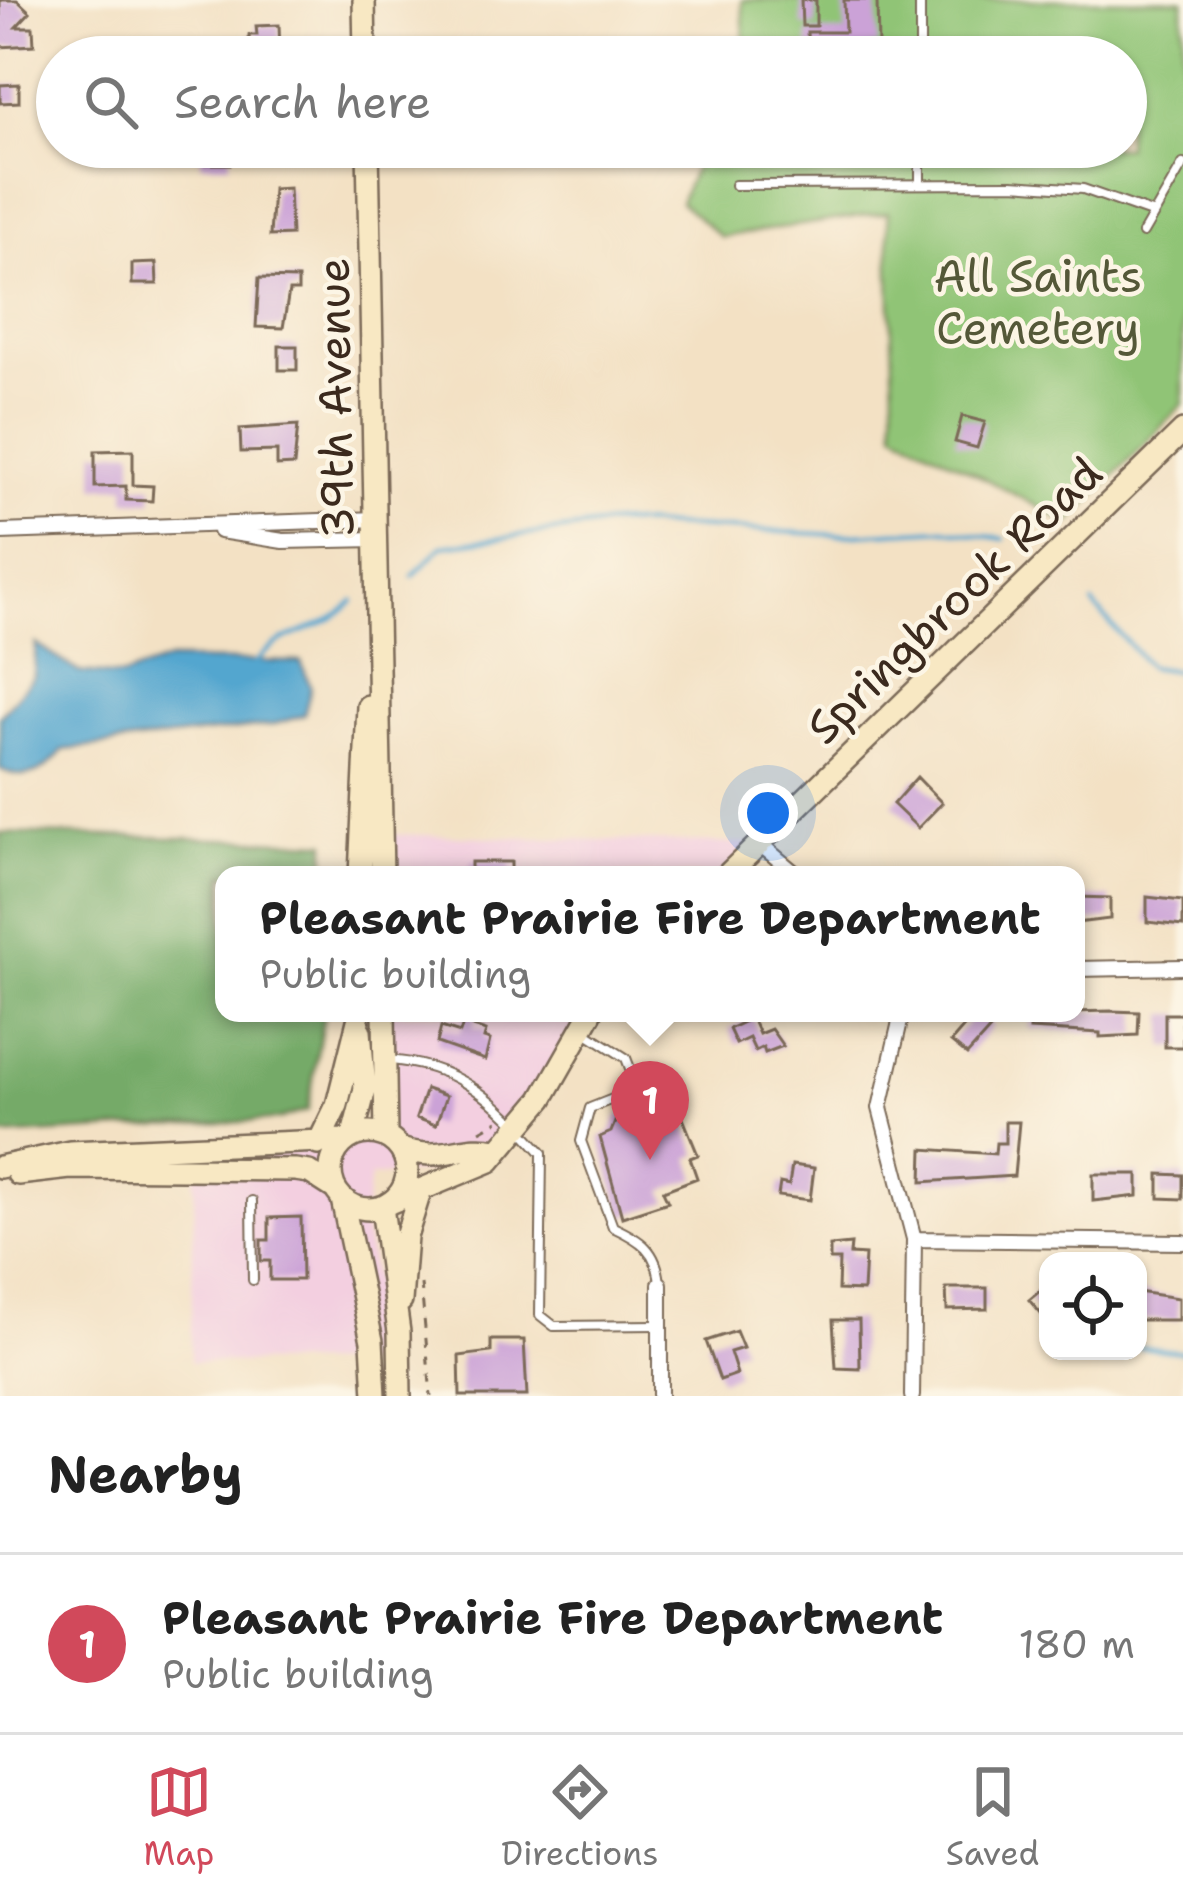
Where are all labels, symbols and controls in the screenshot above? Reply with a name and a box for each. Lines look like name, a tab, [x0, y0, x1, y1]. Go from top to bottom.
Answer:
search box	[36, 36, 1147, 168]
icon: search	[78, 69, 144, 135]
text: Search here	[174, 72, 431, 132]
park label: All Saints Cemetery	[934, 246, 1142, 358]
street label: 39th Avenue	[303, 257, 367, 539]
street label: Springbrook Road	[793, 443, 1115, 757]
your location	[738, 783, 798, 843]
popup	[215, 866, 1085, 1022]
text: Pleasant Prairie Fire Department	[259, 888, 1041, 948]
text: Public building	[259, 948, 531, 1000]
pin: 1	[611, 1061, 689, 1160]
map controls	[1039, 1252, 1147, 1360]
button: locate	[1039, 1252, 1147, 1360]
text: Nearby	[48, 1440, 243, 1508]
text: Pleasant Prairie Fire Department	[162, 1588, 943, 1648]
text: 1	[78, 1618, 96, 1670]
text: 180 m	[1019, 1618, 1135, 1670]
text: Public building	[162, 1648, 434, 1700]
tab: Map	[144, 1759, 214, 1876]
tab: Directions	[501, 1759, 659, 1876]
tab: Saved	[946, 1759, 1039, 1876]

